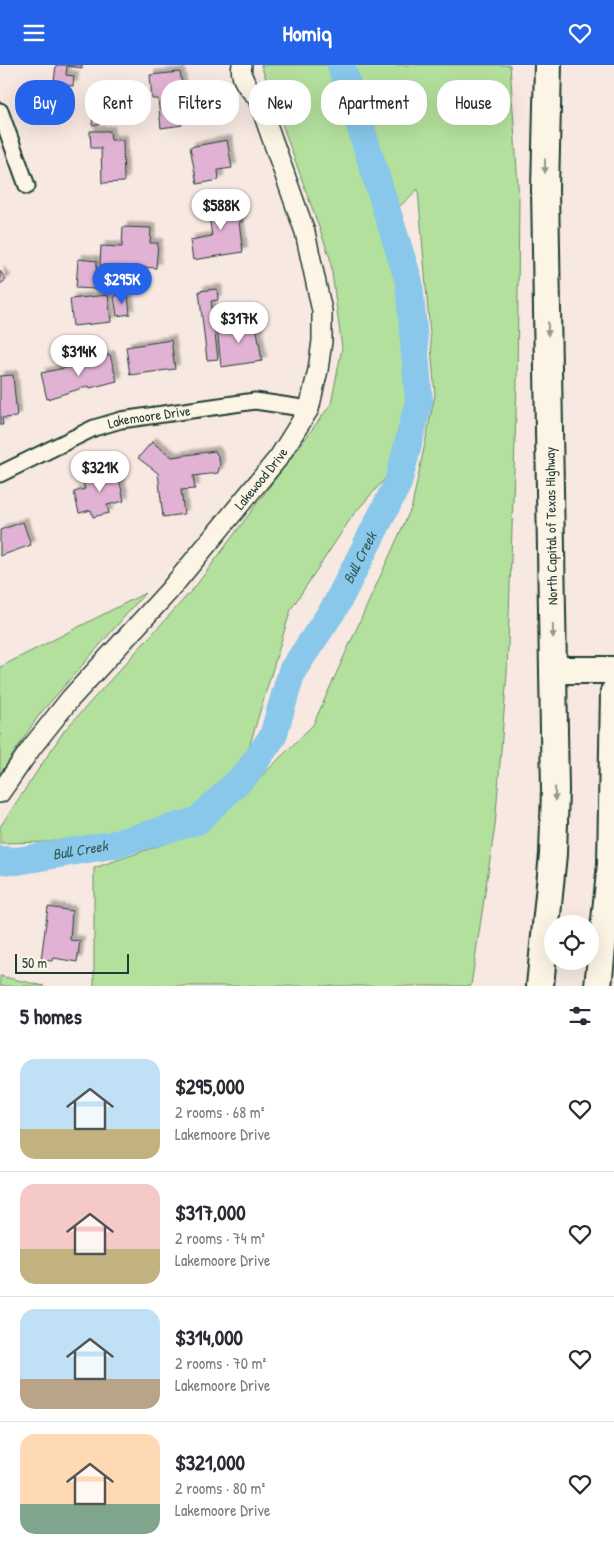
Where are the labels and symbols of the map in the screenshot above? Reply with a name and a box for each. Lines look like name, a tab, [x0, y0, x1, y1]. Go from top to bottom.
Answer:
one-way arrow	[541, 158, 549, 174]
pin: $588K	[186, 189, 256, 231]
pin: $295K	[87, 263, 157, 305]
pin: $317K	[204, 301, 274, 344]
one-way arrow	[544, 321, 552, 337]
pin: $314K	[44, 335, 114, 377]
street label: Lakemoore Drive	[105, 400, 192, 432]
street label: Lakewood Drive	[230, 443, 292, 513]
street label: North Capital of Texas Highway	[540, 447, 562, 605]
pin: $321K	[65, 451, 135, 493]
water label: Bull Creek	[337, 527, 382, 587]
one-way arrow	[550, 623, 558, 639]
one-way arrow	[550, 786, 558, 802]
water label: Bull Creek	[51, 834, 111, 865]
scale bar	[15, 951, 129, 974]

